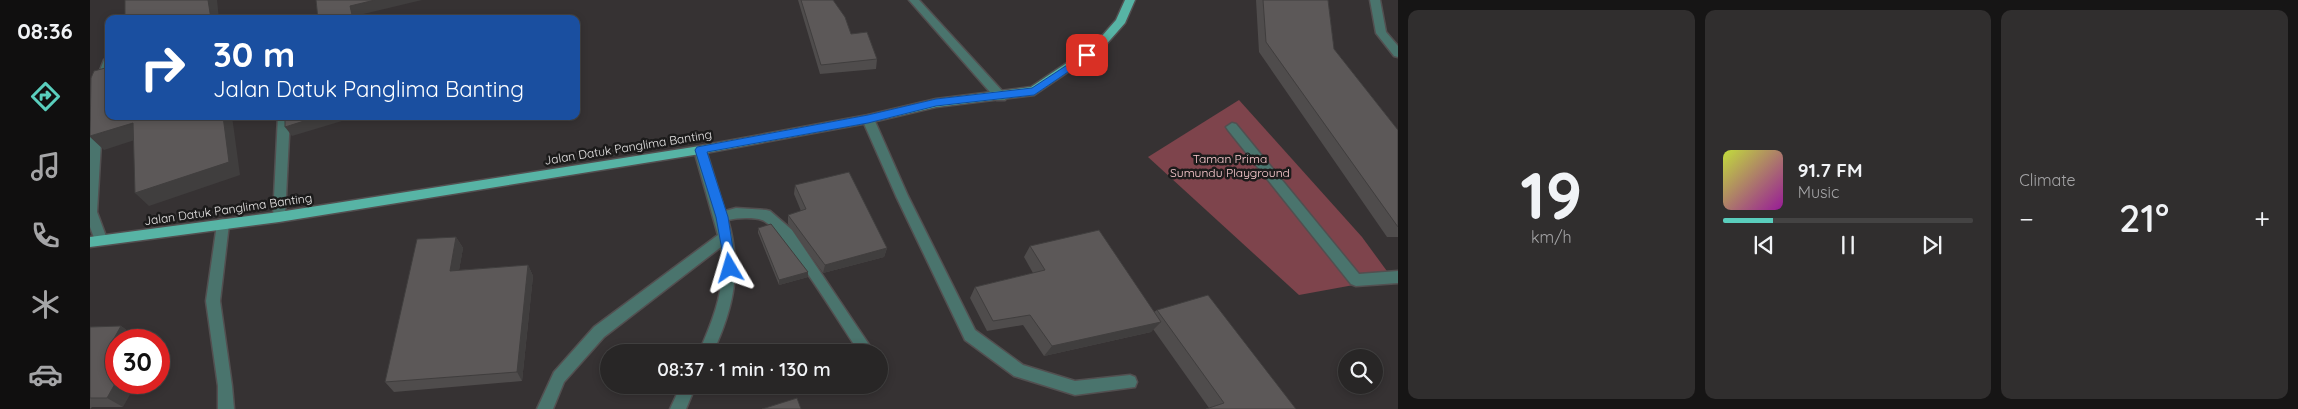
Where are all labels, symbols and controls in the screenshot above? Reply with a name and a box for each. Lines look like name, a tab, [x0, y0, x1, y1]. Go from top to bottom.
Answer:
text: 08:36	[17, 17, 73, 45]
text: 30 m	[213, 32, 295, 76]
pin	[1066, 34, 1108, 76]
icon: right	[130, 35, 195, 100]
icon: arrive	[1073, 41, 1101, 69]
text: Jalan Datuk Panglima Banting	[213, 75, 524, 103]
icon: directions	[28, 79, 63, 114]
street label: Jalan Datuk Panglima Banting	[543, 126, 713, 168]
icon: music	[28, 149, 63, 184]
park label: Taman Prima Sumundu Playground	[1170, 151, 1290, 180]
text: 19	[1520, 154, 1582, 235]
text: 91.7 FM	[1798, 158, 1863, 182]
text: Climate	[2019, 170, 2076, 190]
text: Music	[1798, 182, 1839, 202]
street label: Jalan Datuk Panglima Banting	[143, 190, 313, 228]
text: 21°	[2119, 194, 2169, 242]
text: −	[2019, 201, 2034, 236]
text: +	[2254, 201, 2270, 236]
icon: phone	[28, 218, 63, 253]
text: km/h	[1531, 227, 1572, 247]
icon: previous	[1750, 231, 1778, 259]
icon: pause	[1834, 231, 1862, 259]
icon: next	[1918, 231, 1946, 259]
position arrow	[703, 241, 755, 293]
icon: climate	[28, 287, 63, 322]
speed limit sign: 30	[105, 329, 170, 394]
map controls	[1338, 349, 1383, 394]
button: search	[1338, 349, 1383, 394]
icon: car	[28, 357, 63, 392]
text: 08:37 · 1 min · 130 m	[657, 357, 831, 381]

